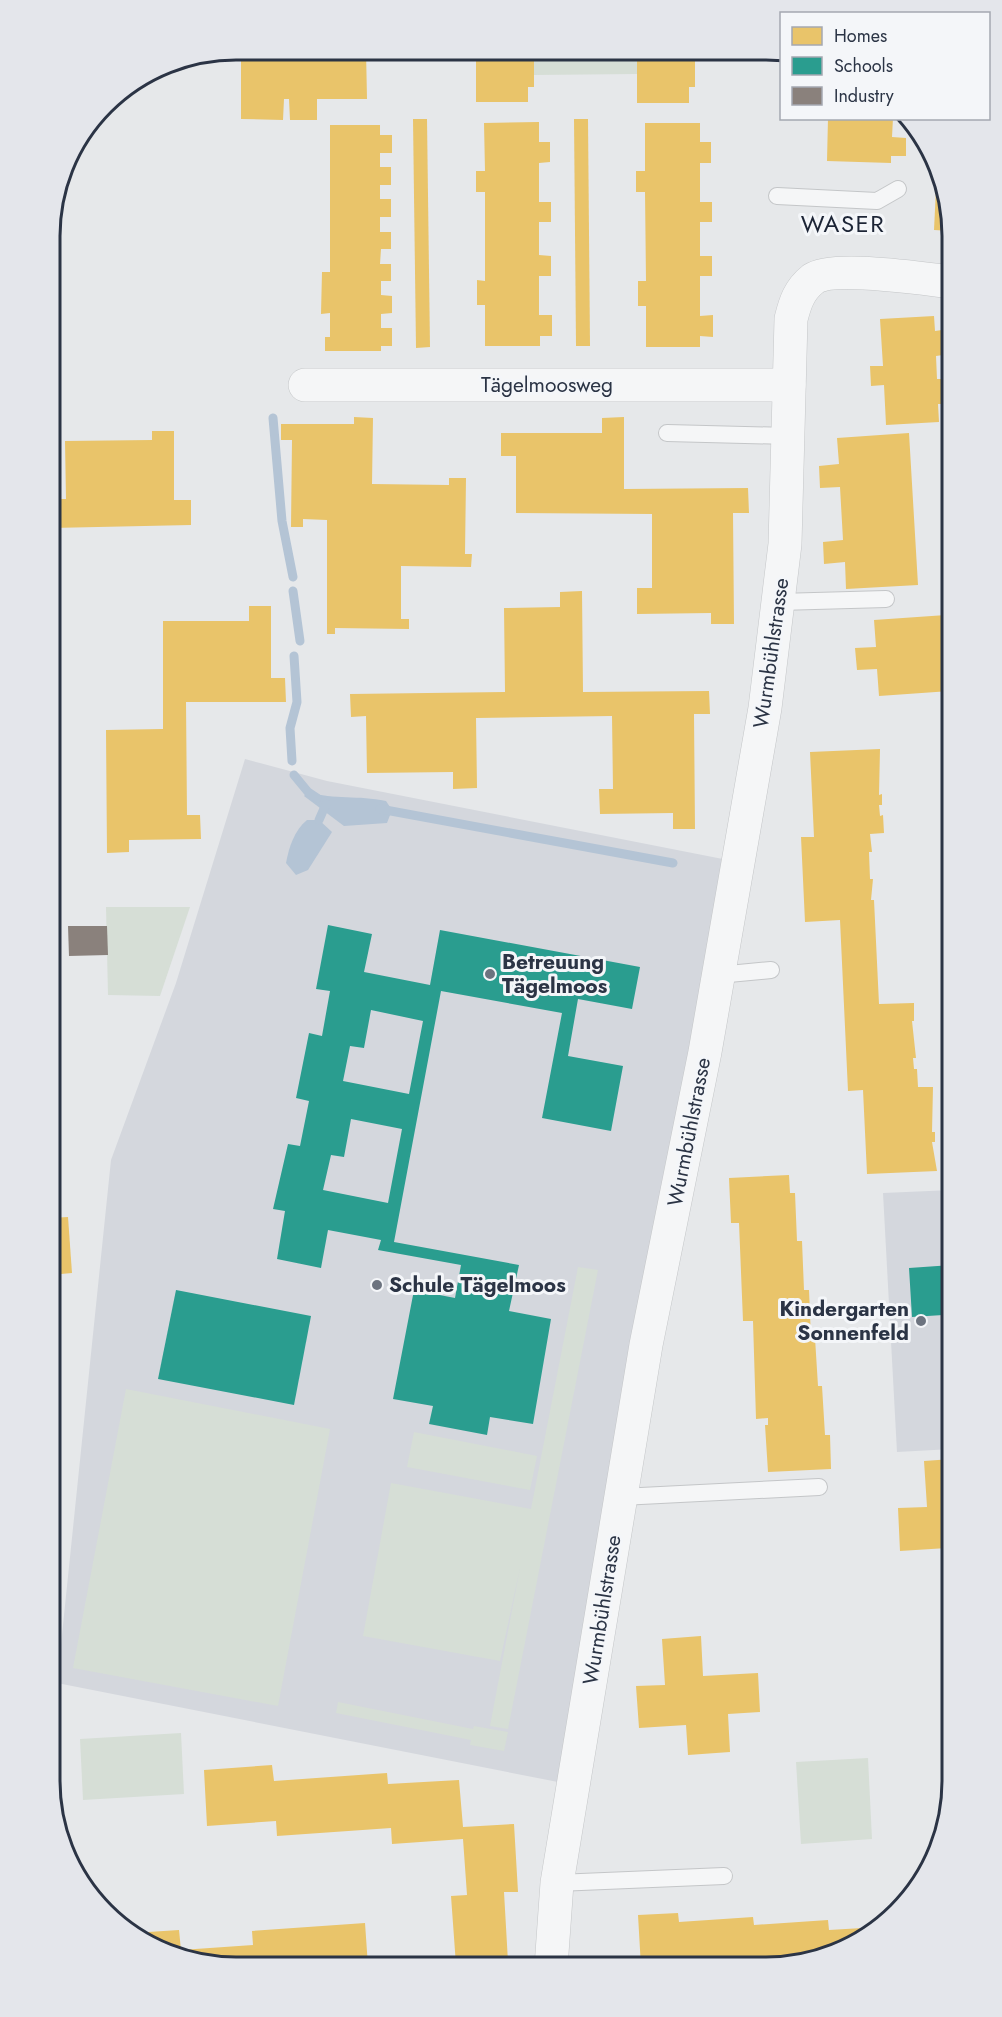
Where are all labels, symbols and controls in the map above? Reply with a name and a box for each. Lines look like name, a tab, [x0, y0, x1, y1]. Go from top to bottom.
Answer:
legend	[780, 12, 990, 120]
text: Homes	[834, 23, 887, 49]
text: Schools	[834, 53, 893, 79]
text: Industry	[834, 83, 894, 109]
district label: WASER	[801, 206, 885, 241]
street label: Tägelmoosweg	[481, 370, 613, 400]
street label: Wurmbühlstrasse	[746, 576, 796, 730]
place label: Betreuung Tägelmoos	[502, 947, 608, 1001]
marker: Betreuung Tägelmoos	[483, 967, 497, 981]
street label: Wurmbühlstrasse	[660, 1055, 718, 1209]
place label: Schule Tägelmoos	[389, 1270, 566, 1300]
marker: Schule Tägelmoos	[370, 1278, 384, 1292]
place label: Kindergarten Sonnenfeld	[780, 1294, 909, 1348]
marker: Kindergarten Sonnenfeld	[914, 1314, 928, 1328]
street label: Wurmbühlstrasse	[575, 1533, 629, 1687]

